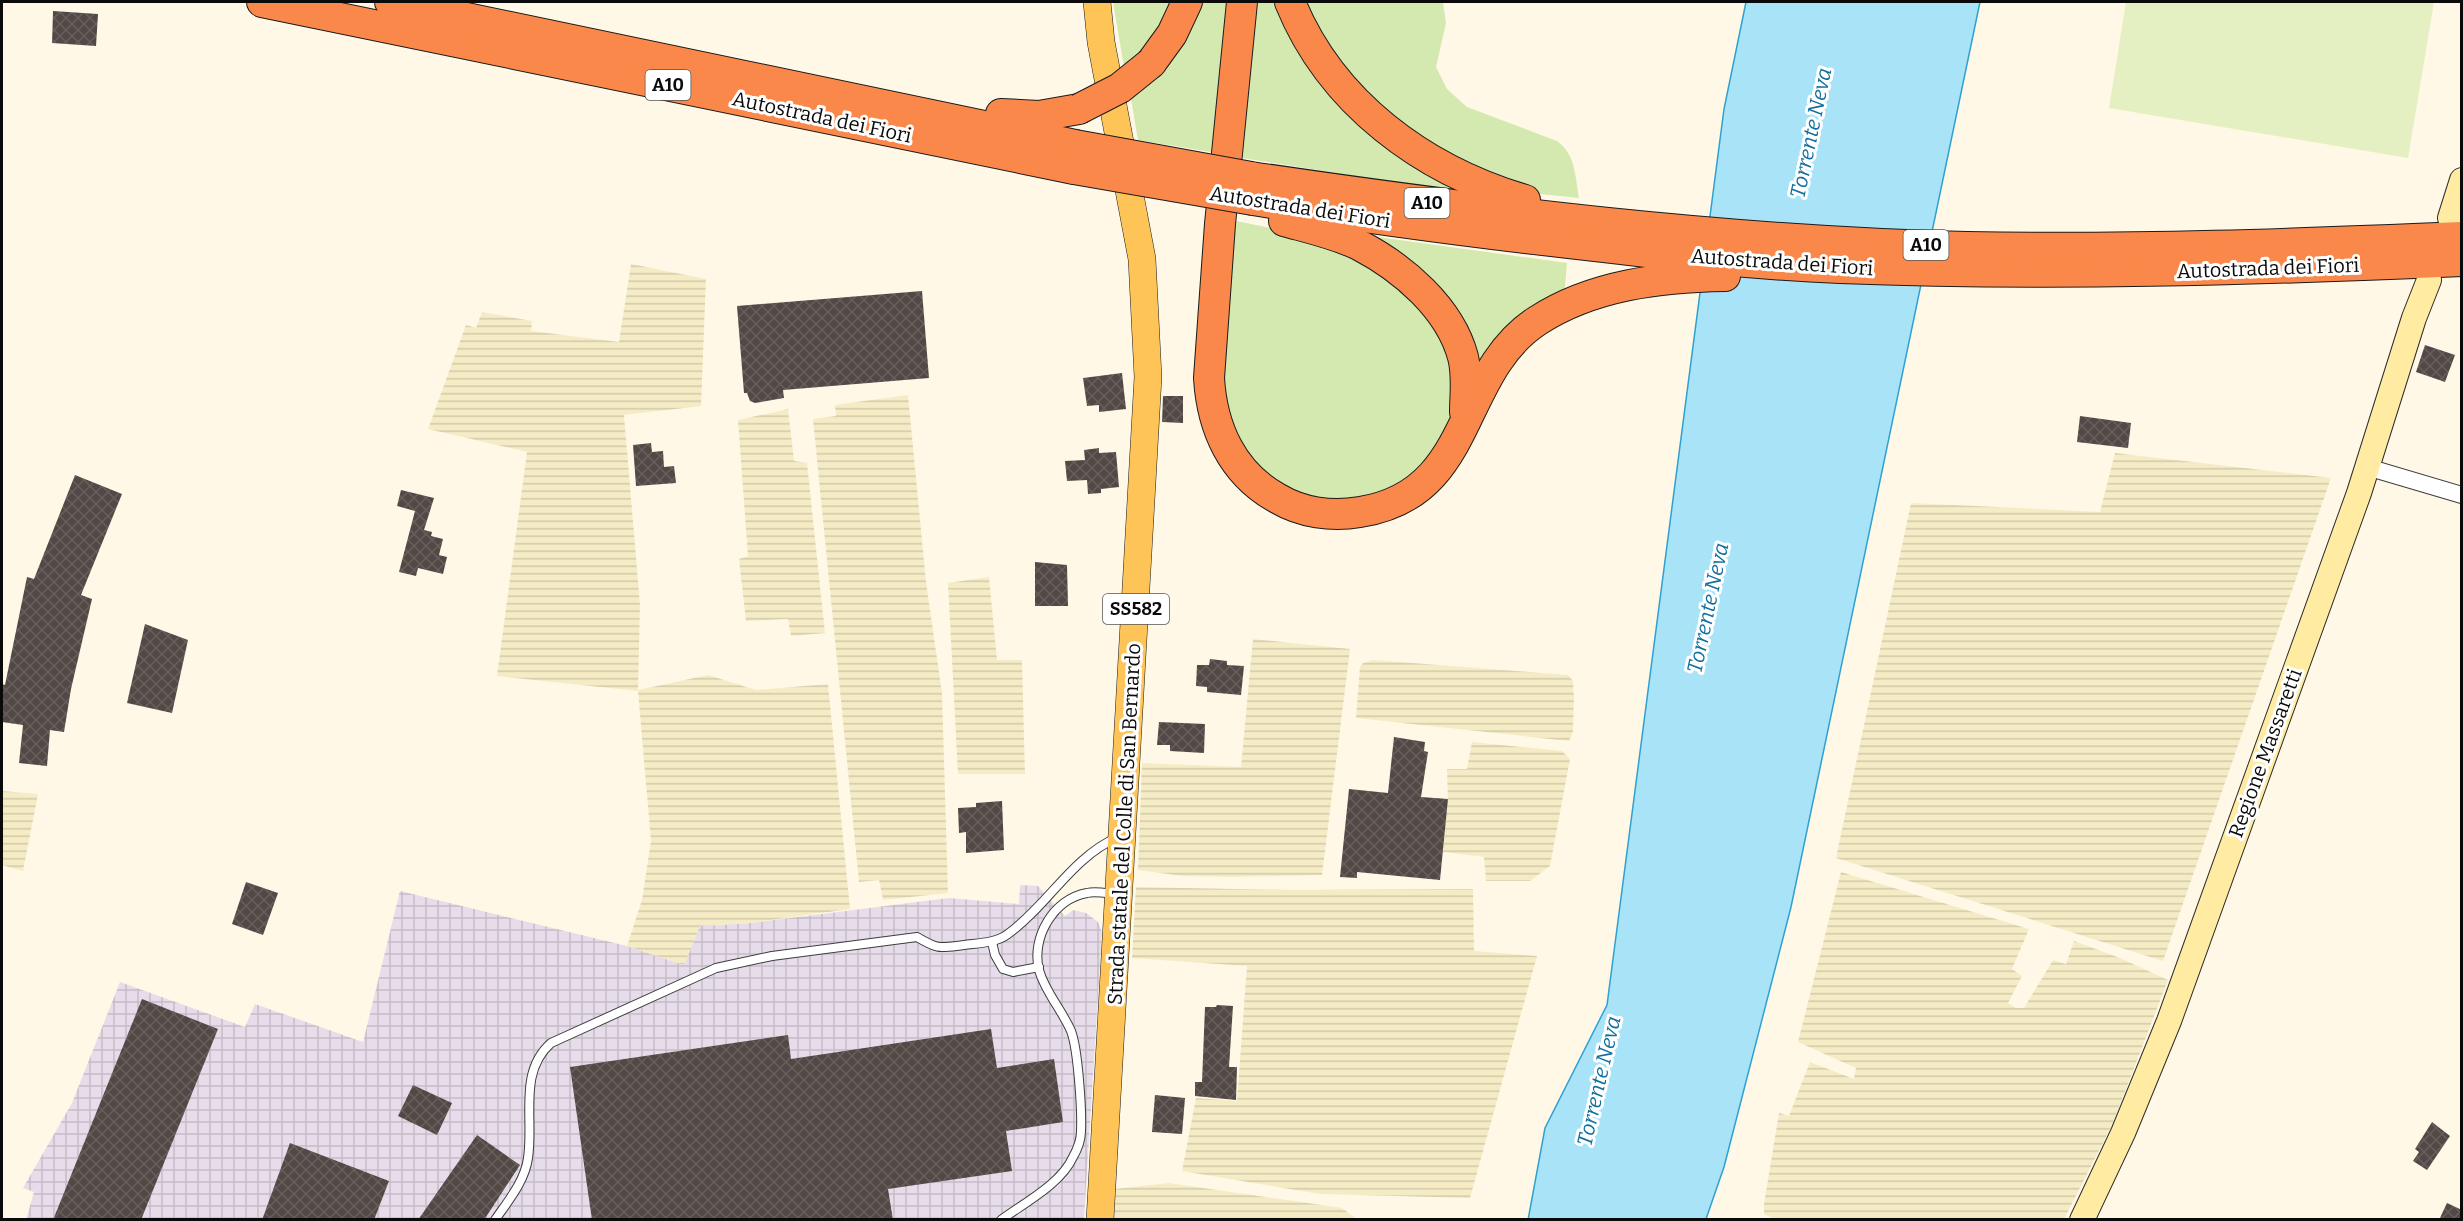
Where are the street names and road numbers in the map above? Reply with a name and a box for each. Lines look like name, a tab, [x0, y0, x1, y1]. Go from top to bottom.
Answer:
road number: A10	[646, 70, 690, 100]
street label: Autostrada dei Fiori	[730, 86, 914, 148]
street label: Autostrada dei Fiori	[1208, 181, 1392, 233]
road number: A10	[1404, 188, 1450, 218]
road number: A10	[1904, 230, 1948, 260]
street label: Autostrada dei Fiori	[1690, 244, 1874, 280]
street label: Autostrada dei Fiori	[2176, 253, 2360, 283]
road number: SS582	[1103, 594, 1169, 624]
street label: Strada statale del Colle di San Bernardo	[1103, 643, 1145, 1005]
street label: Regione Massaretti	[2223, 665, 2307, 841]

